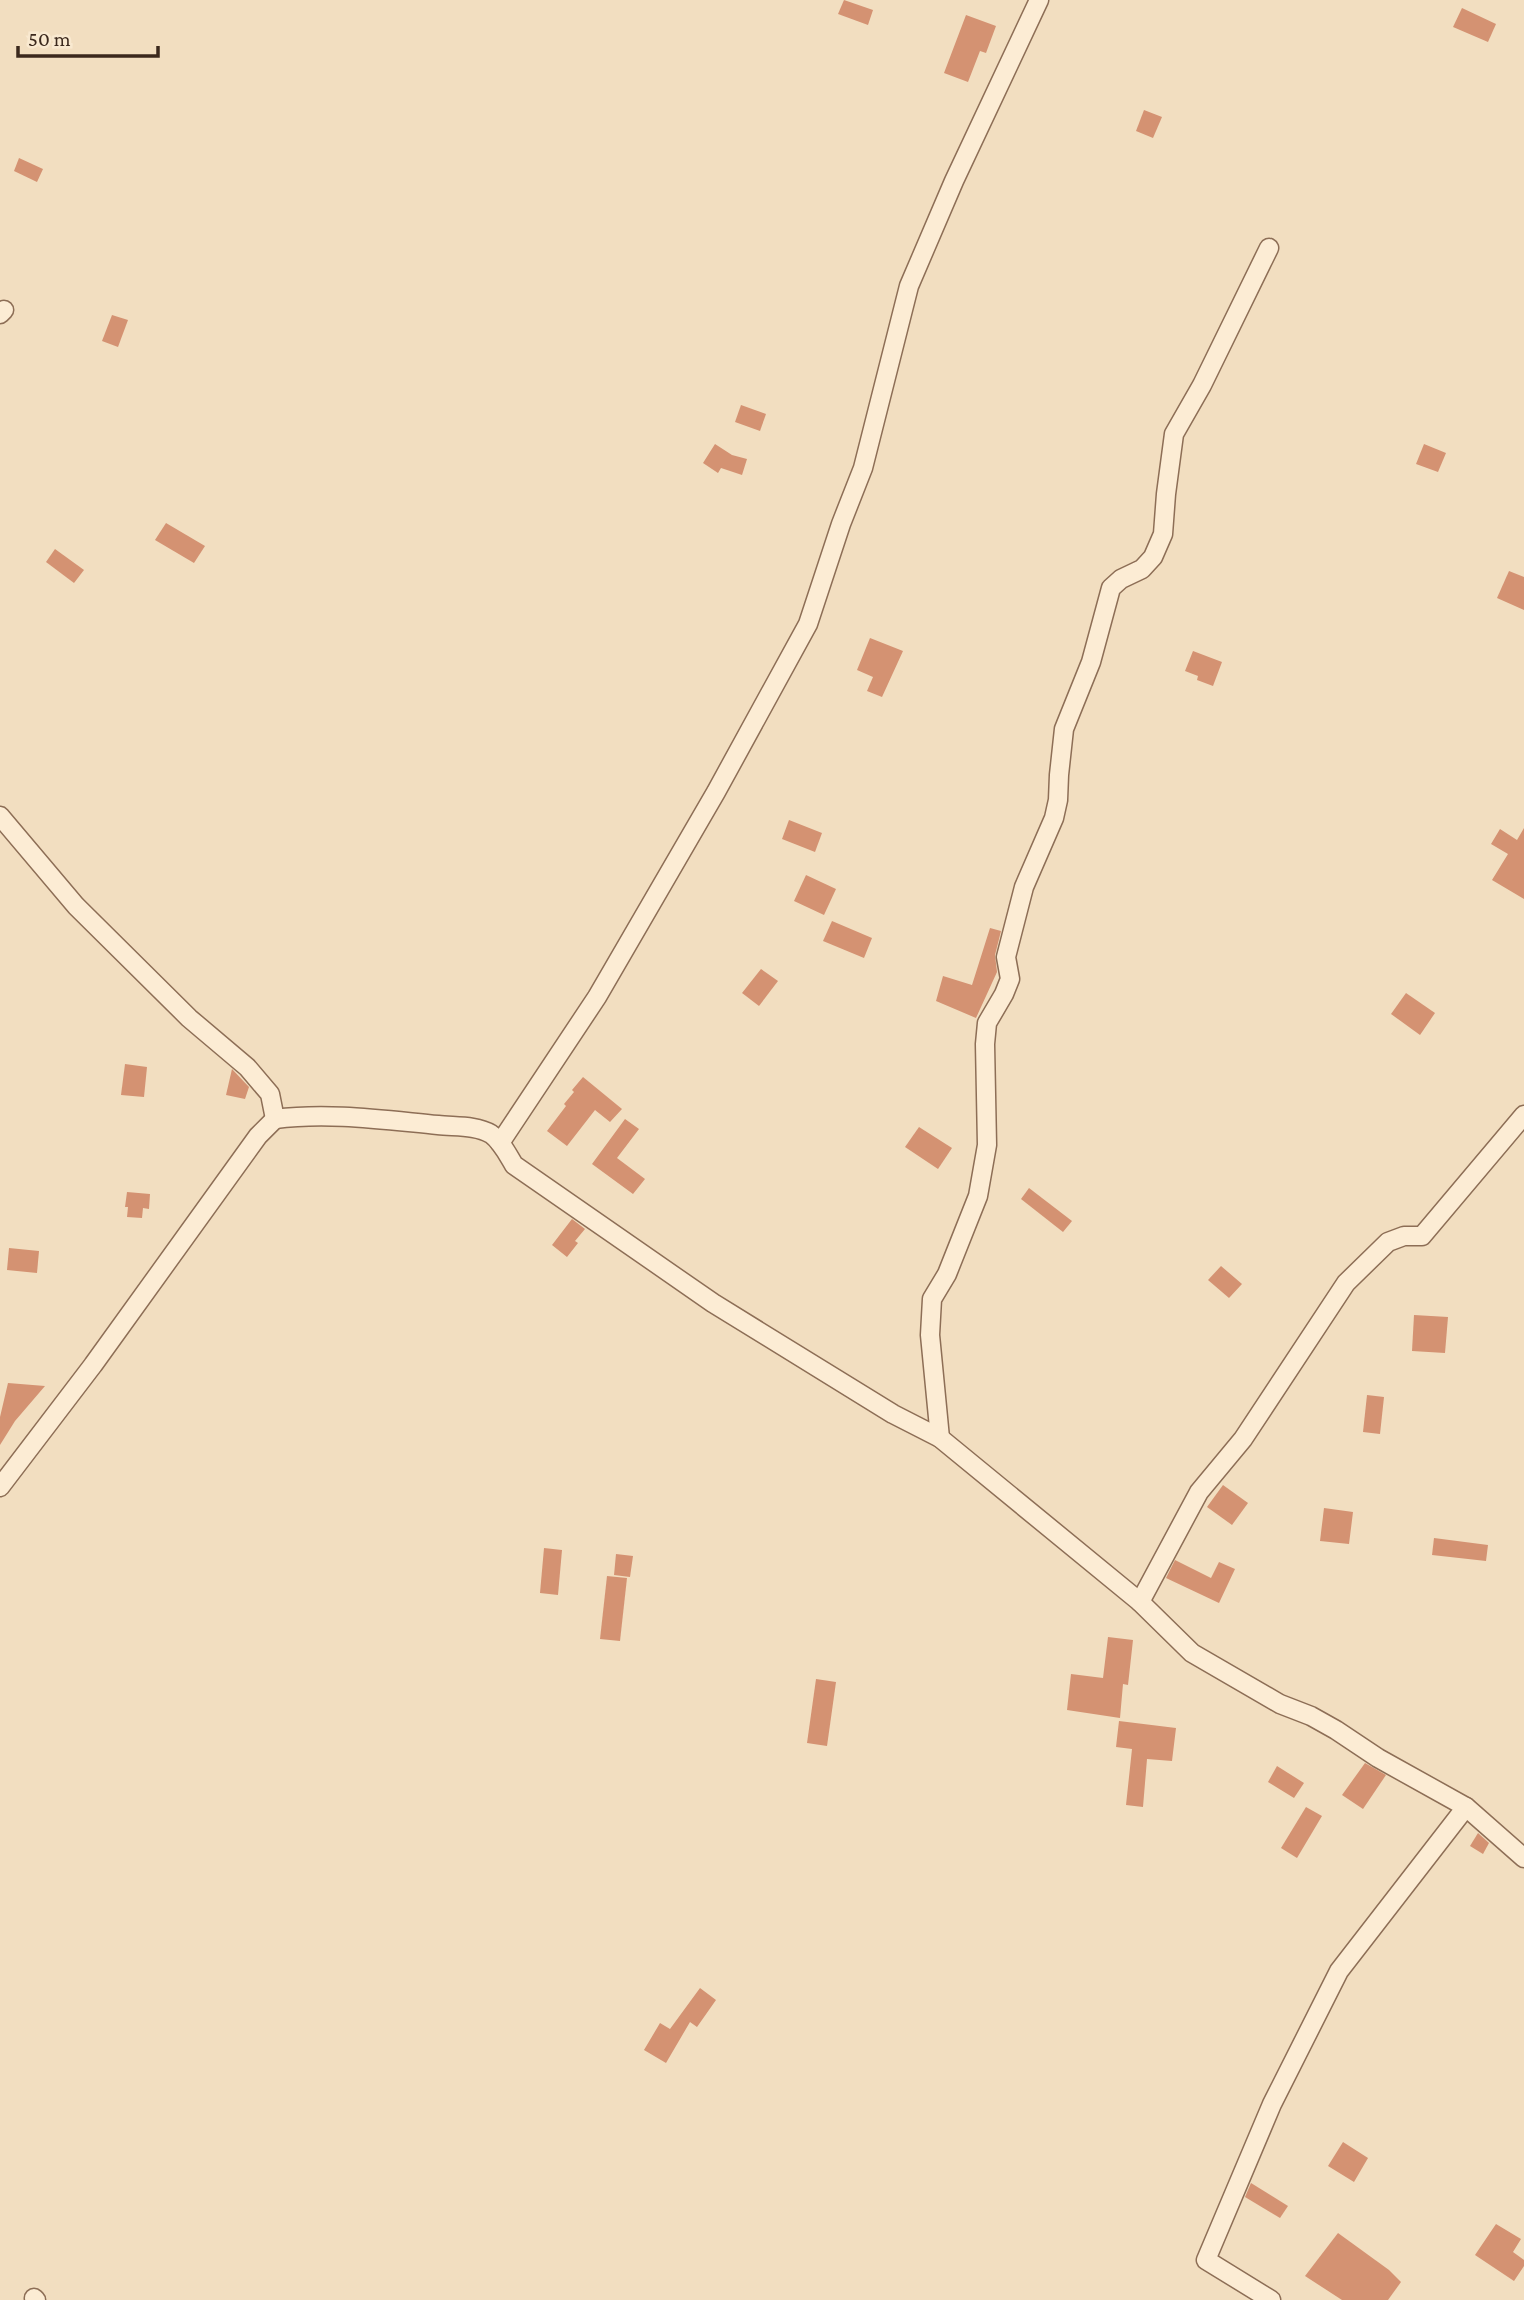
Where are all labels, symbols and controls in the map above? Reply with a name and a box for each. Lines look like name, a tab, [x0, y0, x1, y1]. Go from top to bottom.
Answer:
scale bar	[18, 14, 158, 58]
text: 50 m	[28, 27, 71, 51]

